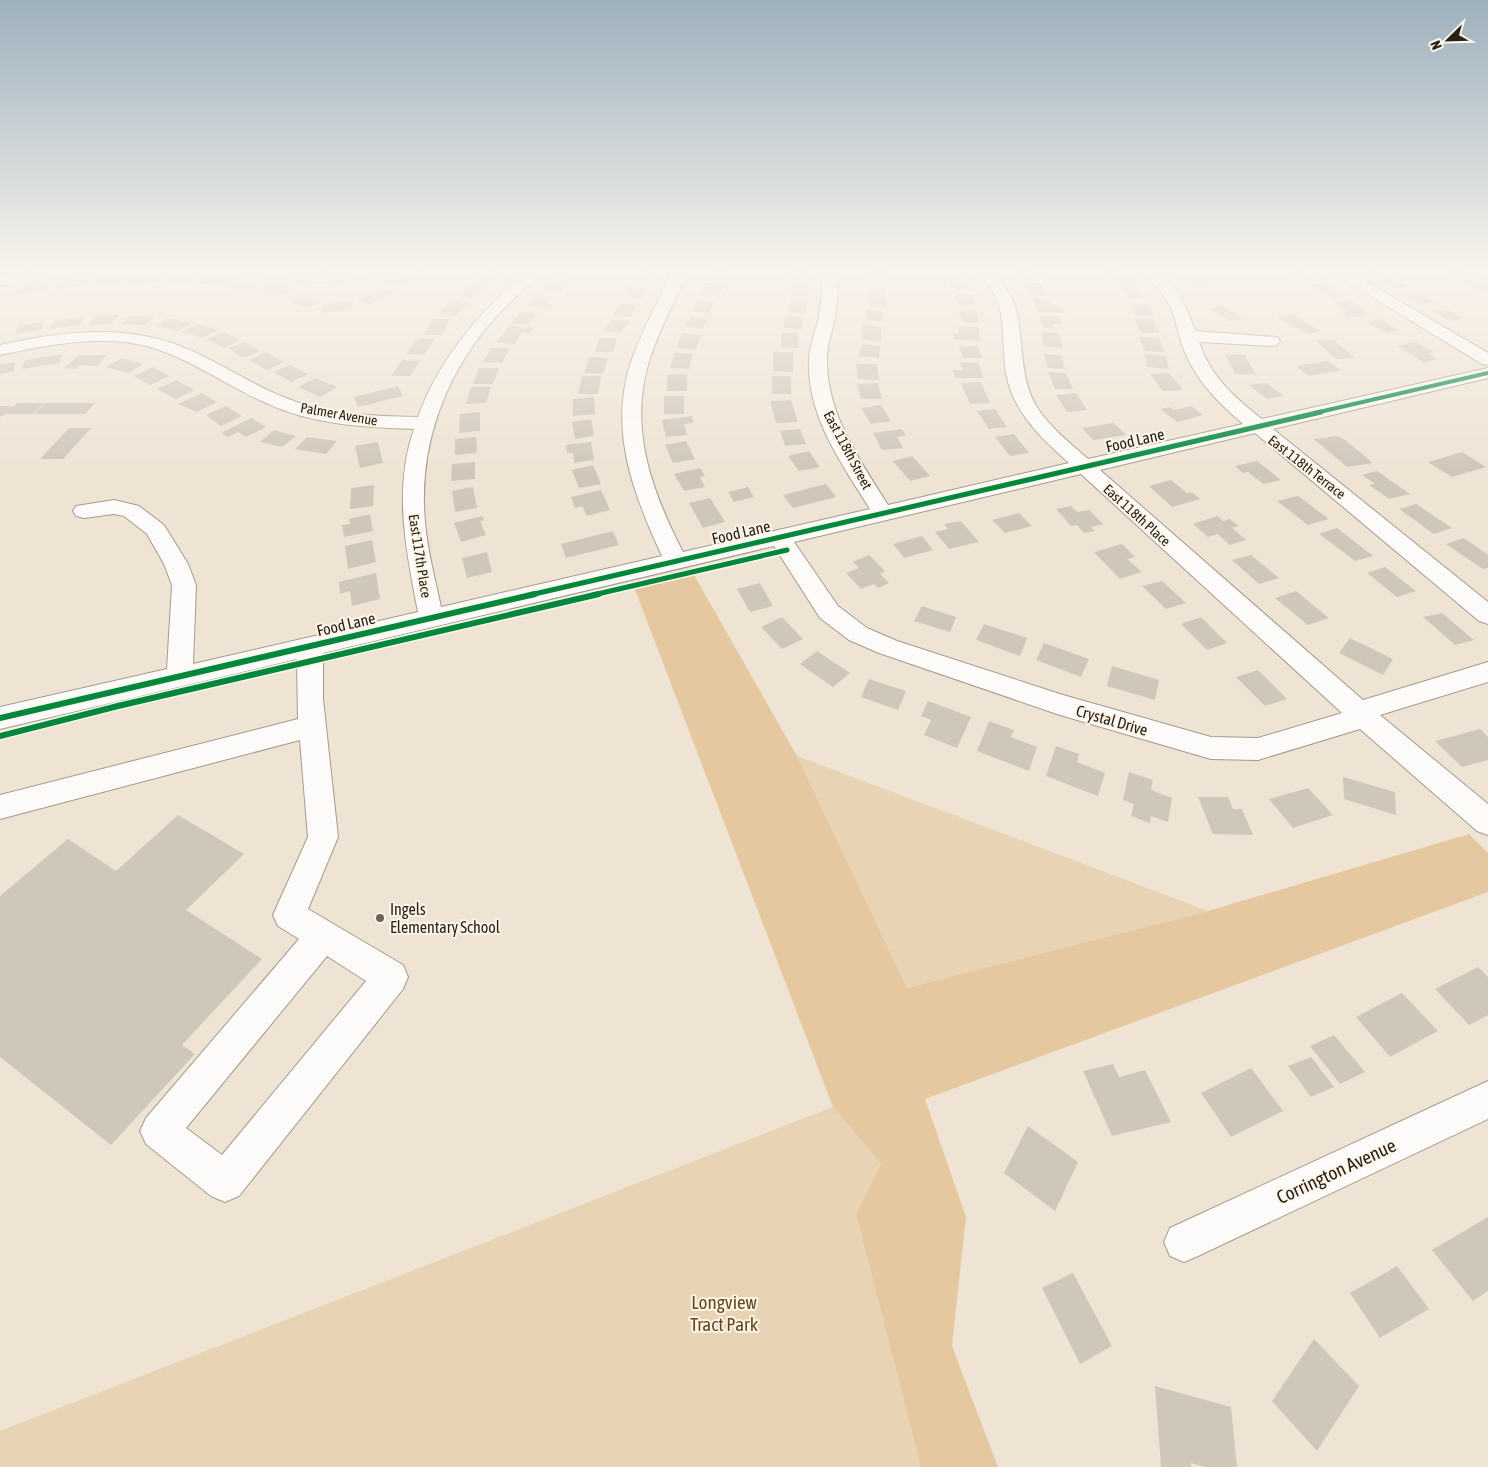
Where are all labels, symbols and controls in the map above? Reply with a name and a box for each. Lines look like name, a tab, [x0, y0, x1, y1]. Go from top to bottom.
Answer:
north arrow	[1423, 15, 1473, 65]
text: N	[1427, 38, 1445, 52]
street label: Palmer Avenue	[299, 399, 379, 429]
street label: East 118th Street	[821, 408, 875, 492]
street label: Food Lane	[1104, 425, 1166, 455]
street label: East 118th Terrace	[1265, 432, 1349, 502]
street label: East 118th Place	[1100, 481, 1174, 549]
street label: East 117th Place	[405, 513, 435, 599]
street label: Food Lane	[710, 517, 772, 547]
street label: Food Lane	[315, 609, 377, 639]
street label: Crystal Drive	[1074, 701, 1150, 740]
place label: Ingels Elementary School	[390, 900, 501, 937]
marker: Ingels Elementary School	[374, 912, 386, 924]
street label: Corrington Avenue	[1273, 1134, 1399, 1208]
park label: Longview Tract Park	[690, 1291, 759, 1335]

